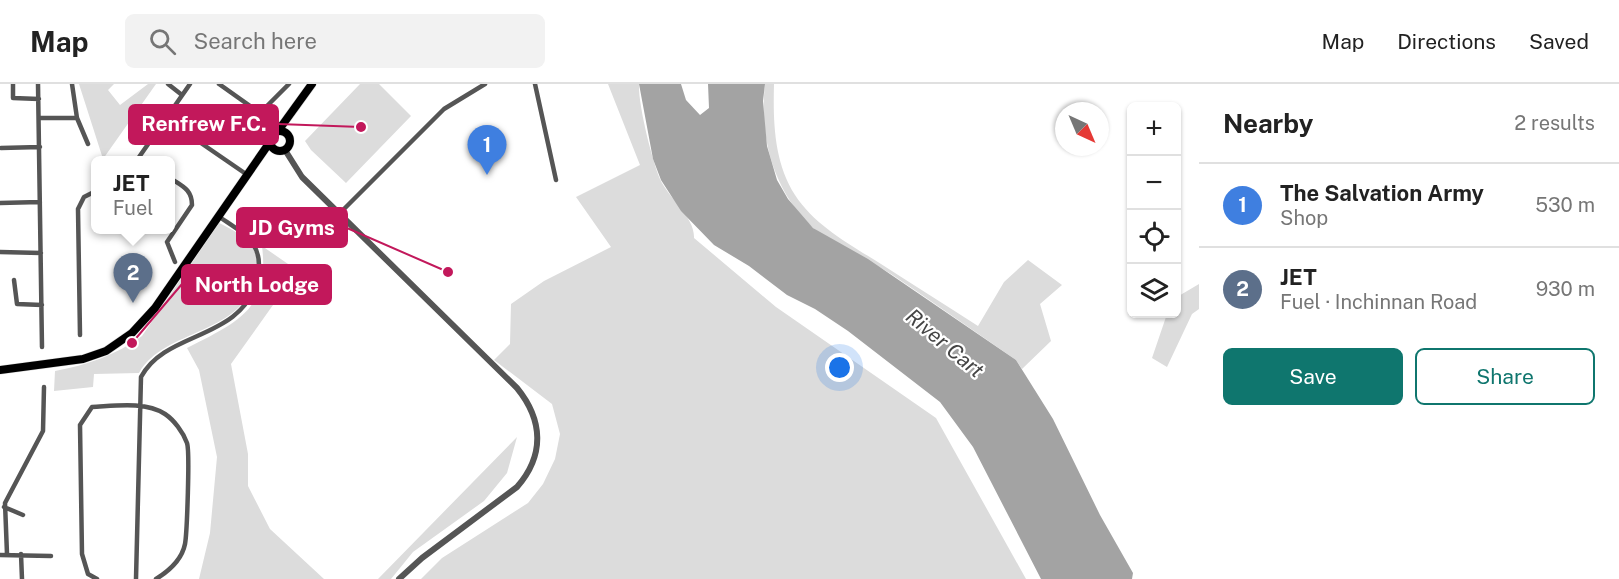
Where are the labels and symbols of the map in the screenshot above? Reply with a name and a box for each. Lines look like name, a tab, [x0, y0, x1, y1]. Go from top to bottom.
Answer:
north arrow	[1055, 102, 1109, 156]
callout: Renfrew F.C.	[129, 105, 278, 144]
text: Renfrew F.C.	[141, 111, 267, 136]
pin: 1	[468, 126, 506, 175]
callout: JD Gyms	[237, 208, 347, 247]
text: JD Gyms	[249, 215, 335, 240]
pin: 2	[114, 254, 152, 303]
callout: North Lodge	[182, 265, 331, 304]
text: North Lodge	[195, 272, 319, 297]
water label: River Cart	[901, 303, 989, 383]
your location	[825, 353, 854, 382]

